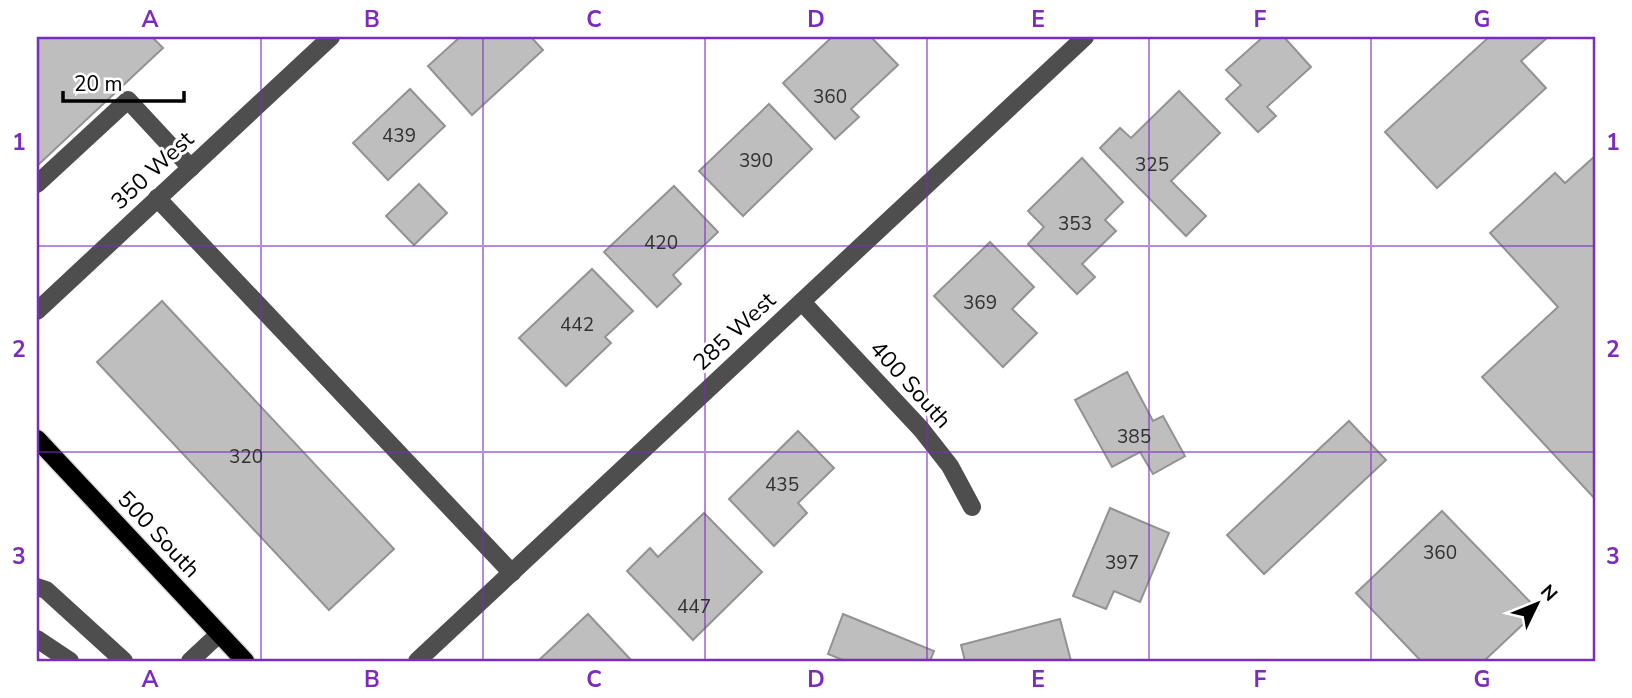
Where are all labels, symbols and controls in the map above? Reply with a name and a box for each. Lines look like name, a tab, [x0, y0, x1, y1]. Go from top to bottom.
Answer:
text: A	[141, 4, 159, 35]
text: B	[364, 4, 380, 35]
text: C	[586, 4, 602, 35]
text: D	[807, 4, 825, 35]
text: E	[1031, 4, 1045, 35]
text: F	[1254, 4, 1267, 35]
text: G	[1474, 4, 1490, 35]
scale bar	[63, 60, 184, 104]
text: 20 m	[74, 70, 123, 98]
house number: 360	[813, 84, 847, 110]
street label: 350 West	[104, 123, 201, 217]
house number: 439	[382, 123, 416, 149]
text: 1	[12, 127, 26, 158]
text: 1	[1606, 127, 1620, 158]
house number: 390	[739, 148, 773, 174]
house number: 325	[1135, 152, 1169, 178]
house number: 353	[1058, 211, 1092, 237]
house number: 420	[644, 230, 678, 256]
street label: 285 West	[686, 284, 783, 378]
house number: 369	[963, 290, 997, 316]
house number: 442	[560, 312, 594, 338]
text: 2	[12, 334, 26, 365]
street label: 400 South	[863, 334, 958, 435]
text: 2	[1606, 334, 1620, 365]
house number: 385	[1117, 424, 1151, 450]
house number: 320	[229, 444, 263, 470]
house number: 435	[765, 472, 799, 498]
street label: 500 South	[110, 484, 207, 585]
house number: 360	[1423, 540, 1457, 566]
text: 3	[12, 541, 26, 572]
text: 3	[1606, 541, 1620, 572]
house number: 397	[1105, 550, 1139, 576]
north arrow	[1502, 568, 1572, 638]
text: N	[1534, 579, 1563, 607]
house number: 447	[677, 594, 711, 620]
text: A	[141, 664, 159, 695]
text: B	[364, 664, 380, 695]
text: C	[586, 664, 602, 695]
text: D	[807, 664, 825, 695]
text: E	[1031, 664, 1045, 695]
text: F	[1254, 664, 1267, 695]
text: G	[1474, 664, 1490, 695]

